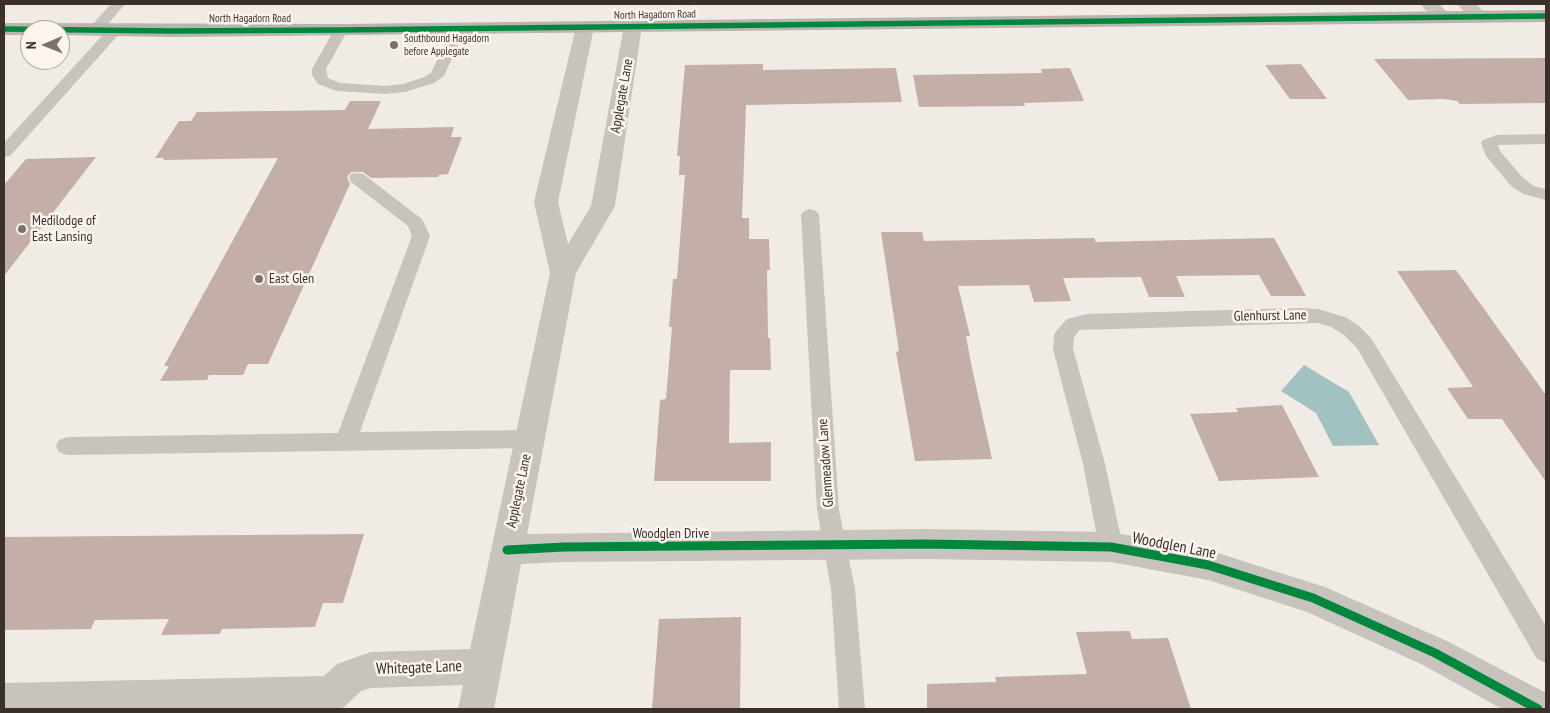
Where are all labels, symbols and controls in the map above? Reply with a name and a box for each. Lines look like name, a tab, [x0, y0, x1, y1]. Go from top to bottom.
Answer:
street label: North Hagadorn Road	[614, 8, 696, 22]
street label: North Hagadorn Road	[209, 12, 291, 26]
north arrow	[20, 20, 70, 70]
place label: Southbound Hagadorn before Applegate	[404, 32, 489, 58]
marker: Southbound Hagadorn before Applegate	[388, 39, 400, 51]
text: N	[22, 41, 40, 49]
street label: Applegate Lane	[607, 58, 637, 134]
place label: Medilodge of East Lansing	[32, 213, 95, 246]
marker: Medilodge of East Lansing	[16, 223, 28, 235]
place label: East Glen	[269, 271, 314, 287]
marker: East Glen	[253, 273, 265, 285]
street label: Glenhurst Lane	[1233, 307, 1307, 325]
street label: Glenmeadow Lane	[815, 418, 837, 508]
street label: Applegate Lane	[503, 453, 535, 529]
street label: Woodglen Drive	[633, 526, 709, 542]
street label: Woodglen Lane	[1130, 528, 1218, 564]
street label: Whitegate Lane	[376, 657, 462, 679]

